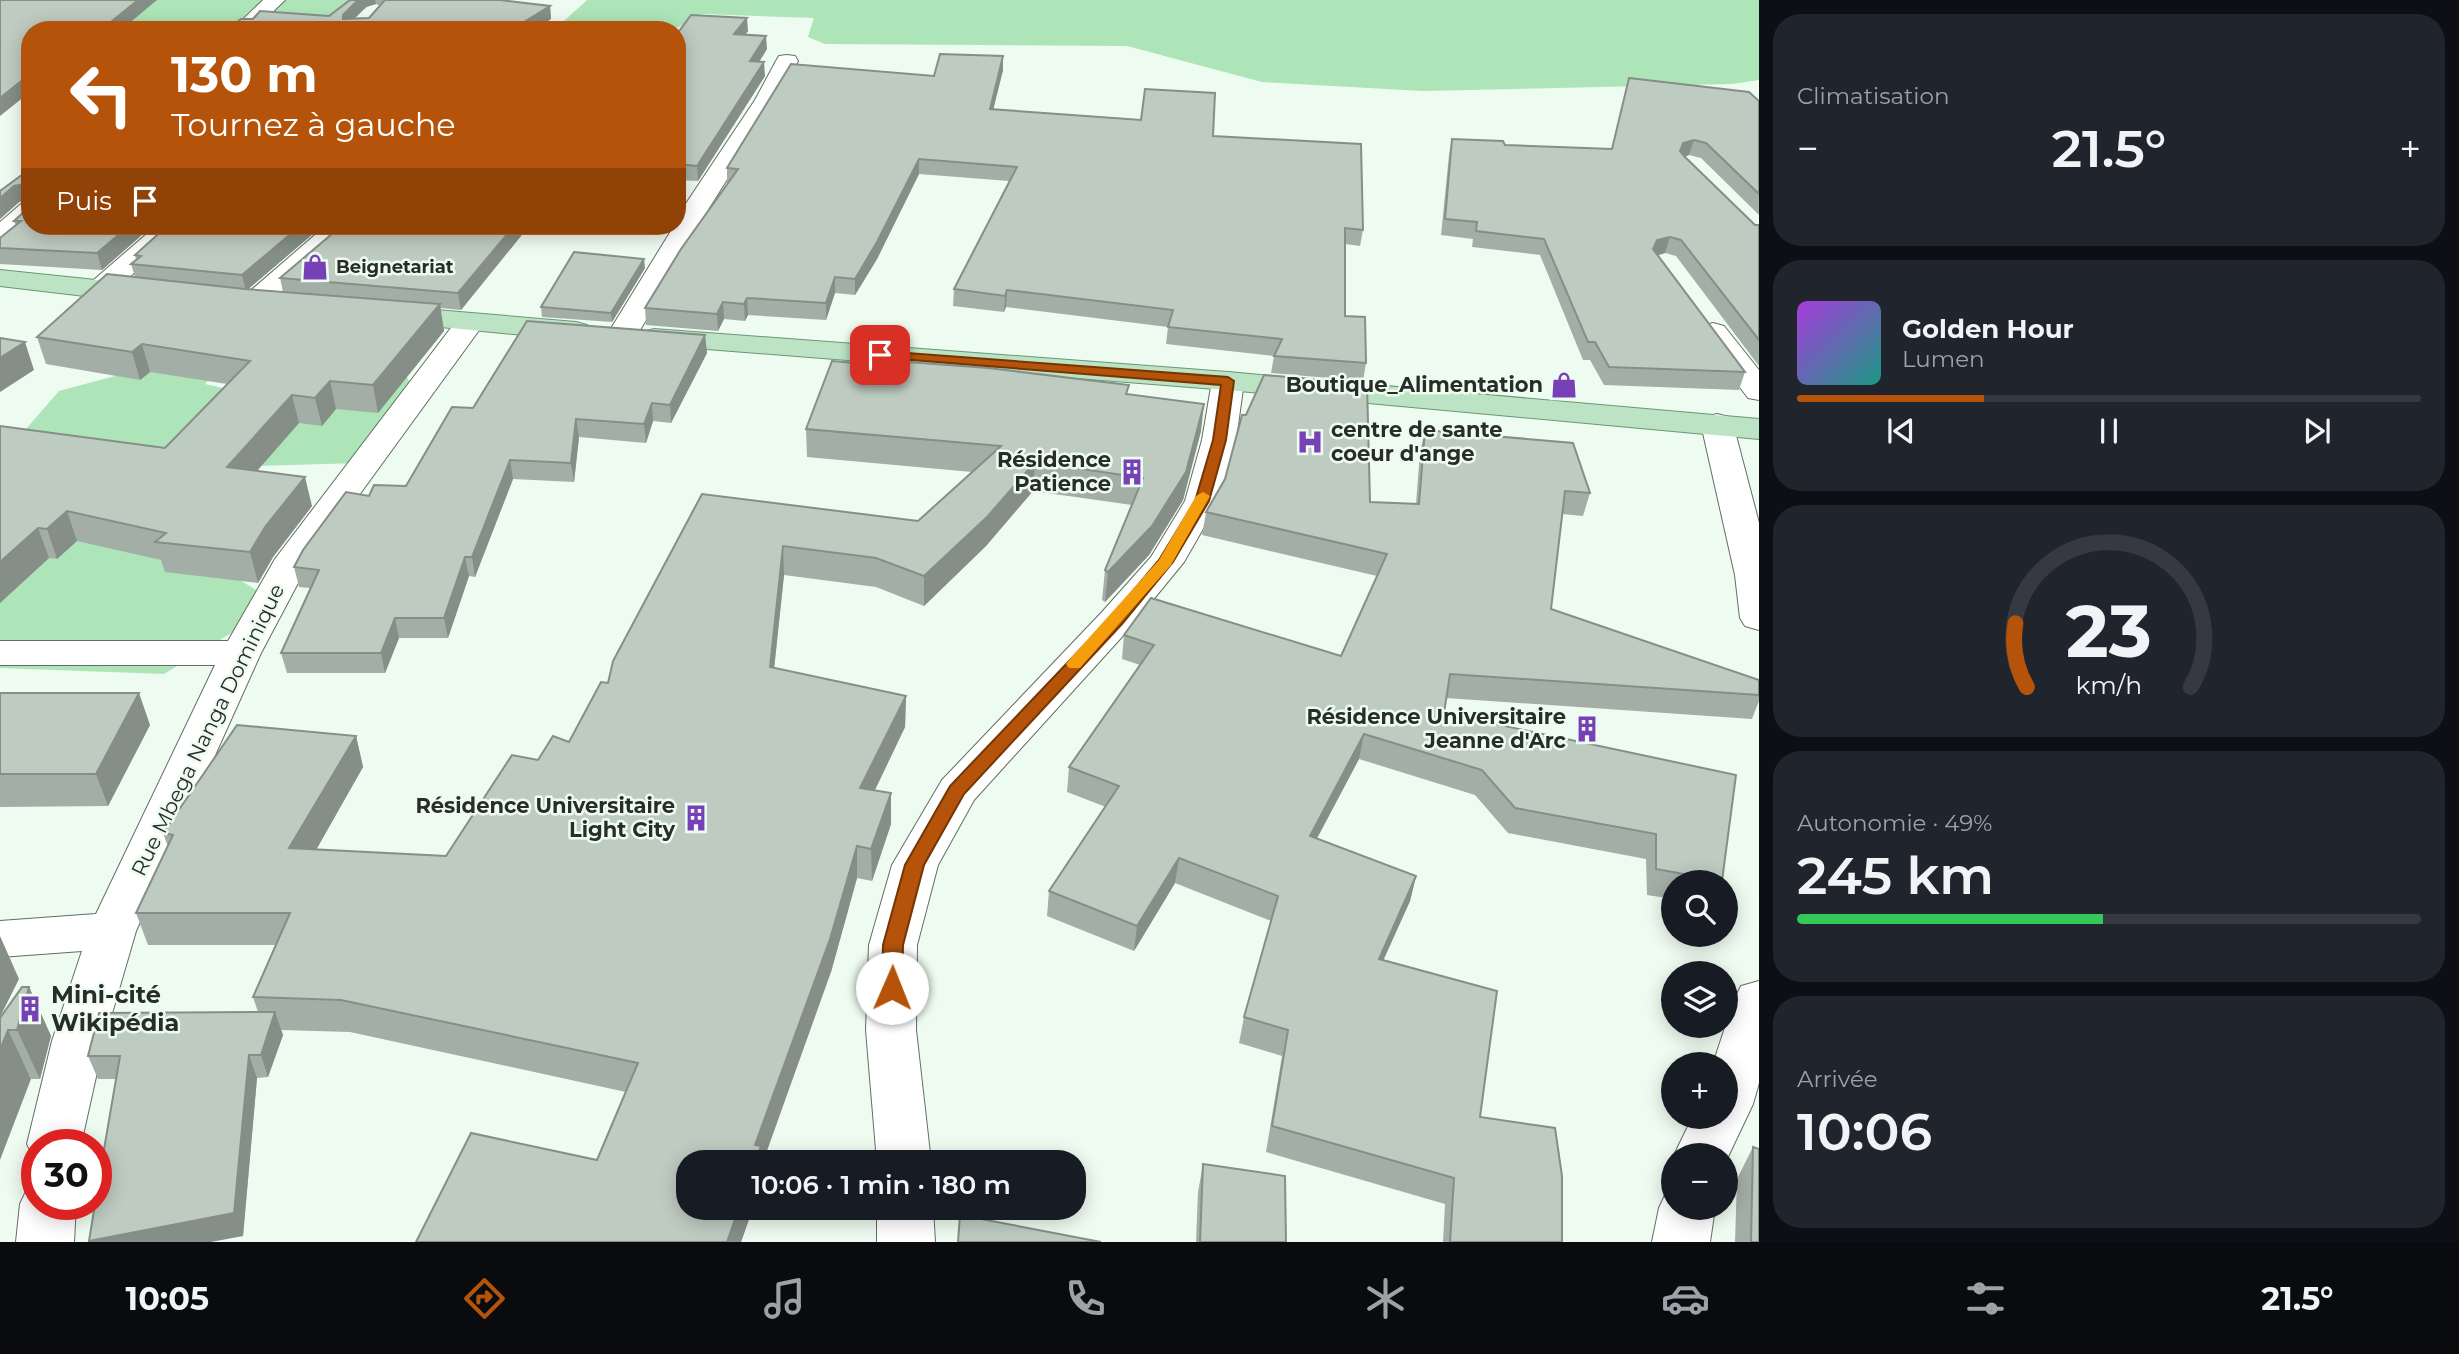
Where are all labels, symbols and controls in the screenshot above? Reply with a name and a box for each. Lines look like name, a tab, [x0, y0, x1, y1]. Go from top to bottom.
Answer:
text: 130 m	[171, 45, 318, 104]
icon: left	[56, 49, 147, 140]
text: Climatisation	[1797, 82, 1949, 110]
text: Tournez à gauche	[171, 105, 456, 144]
text: 21.5°	[2052, 117, 2166, 180]
text: −	[1797, 125, 1819, 172]
text: +	[2399, 125, 2421, 172]
icon: arrive	[126, 182, 164, 220]
text: Puis	[56, 185, 112, 217]
shop icon: Beignetariat	[300, 252, 330, 282]
place label: Beignetariat	[336, 256, 454, 278]
text: Golden Hour	[1902, 313, 2074, 345]
pin	[850, 325, 910, 385]
icon: arrive	[861, 336, 899, 374]
text: Lumen	[1902, 345, 1985, 373]
shop icon: Boutique_Alimentation	[1549, 370, 1579, 400]
place label: Boutique_Alimentation	[1286, 372, 1543, 397]
icon: previous	[1882, 412, 1920, 450]
icon: pause	[2090, 412, 2128, 450]
icon: next	[2298, 412, 2336, 450]
place label: centre de sante coeur d'ange	[1331, 417, 1503, 466]
hospital icon: centre de sante coeur d'ange	[1295, 427, 1325, 457]
place label: Résidence Patience	[997, 447, 1111, 496]
building icon: Résidence Patience	[1117, 457, 1147, 487]
street label: Rue Mbega Nanga Dominique	[126, 580, 289, 880]
text: 23	[2066, 587, 2152, 675]
text: km/h	[2076, 670, 2142, 700]
place label: Résidence Universitaire Jeanne d'Arc	[1306, 704, 1567, 753]
building icon: Résidence Universitaire Jeanne d'Arc	[1572, 714, 1602, 744]
place label: Résidence Universitaire Light City	[415, 793, 675, 842]
building icon: Résidence Universitaire Light City	[681, 803, 711, 833]
text: Autonomie · 49%	[1797, 809, 1992, 837]
text: 245 km	[1797, 844, 1994, 907]
map controls	[1661, 870, 1738, 1220]
button: search	[1661, 870, 1738, 947]
position arrow	[855, 951, 929, 1025]
button: layers	[1661, 961, 1738, 1038]
place label: Mini-cité Wikipédia	[51, 980, 179, 1037]
building icon: Mini-cité Wikipédia	[15, 994, 45, 1024]
button: +	[1661, 1052, 1738, 1129]
text: Arrivée	[1797, 1065, 1878, 1093]
text: 10:06	[1797, 1100, 1932, 1163]
speed limit sign: 30	[21, 1129, 112, 1220]
button: −	[1661, 1143, 1738, 1220]
text: 10:06 · 1 min · 180 m	[751, 1169, 1011, 1201]
icon: directions	[460, 1274, 509, 1323]
icon: music	[760, 1274, 809, 1323]
icon: phone	[1061, 1274, 1110, 1323]
icon: climate	[1361, 1274, 1410, 1323]
icon: car	[1661, 1274, 1710, 1323]
icon: filters	[1961, 1274, 2010, 1323]
text: 10:05	[126, 1279, 209, 1318]
text: 21.5°	[2261, 1279, 2333, 1318]

